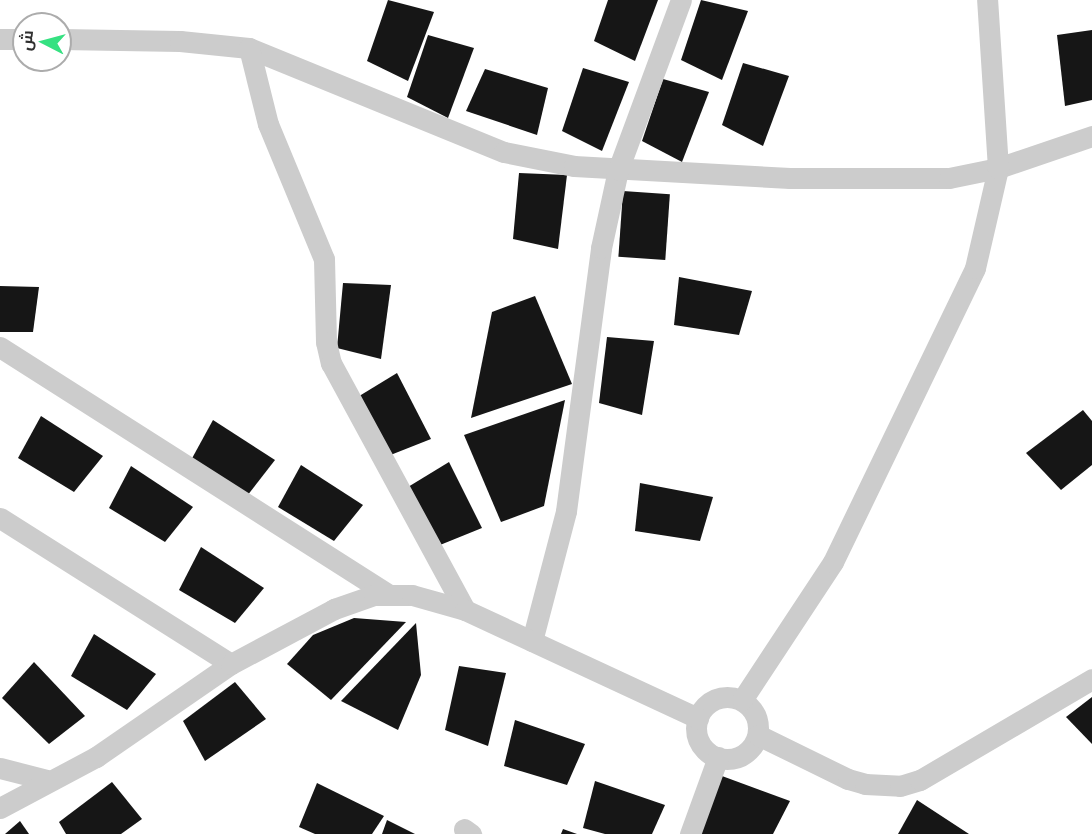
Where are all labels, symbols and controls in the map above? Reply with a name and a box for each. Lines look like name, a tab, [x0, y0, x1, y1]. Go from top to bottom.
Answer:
north arrow	[12, 12, 72, 72]
text: ش	[15, 29, 37, 52]

